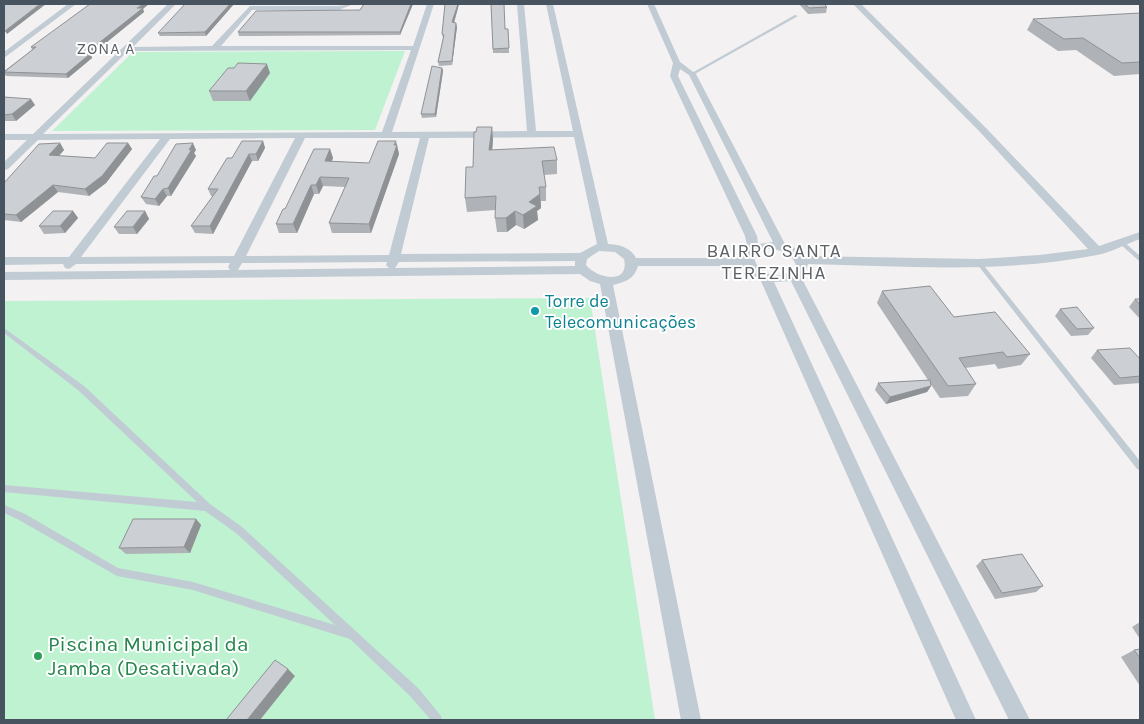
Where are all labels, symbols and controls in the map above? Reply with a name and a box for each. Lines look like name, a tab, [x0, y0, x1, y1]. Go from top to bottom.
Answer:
district label: ZONA A	[77, 39, 135, 58]
district label: BAIRRO SANTA TEREZINHA	[706, 240, 842, 284]
place label: Torre de Telecomunicações	[545, 290, 696, 333]
marker: Torre de Telecomunicações	[529, 305, 541, 317]
place label: Piscina Municipal da Jamba (Desativada)	[48, 632, 248, 680]
marker: Piscina Municipal da Jamba (Desativada)	[32, 650, 44, 662]

